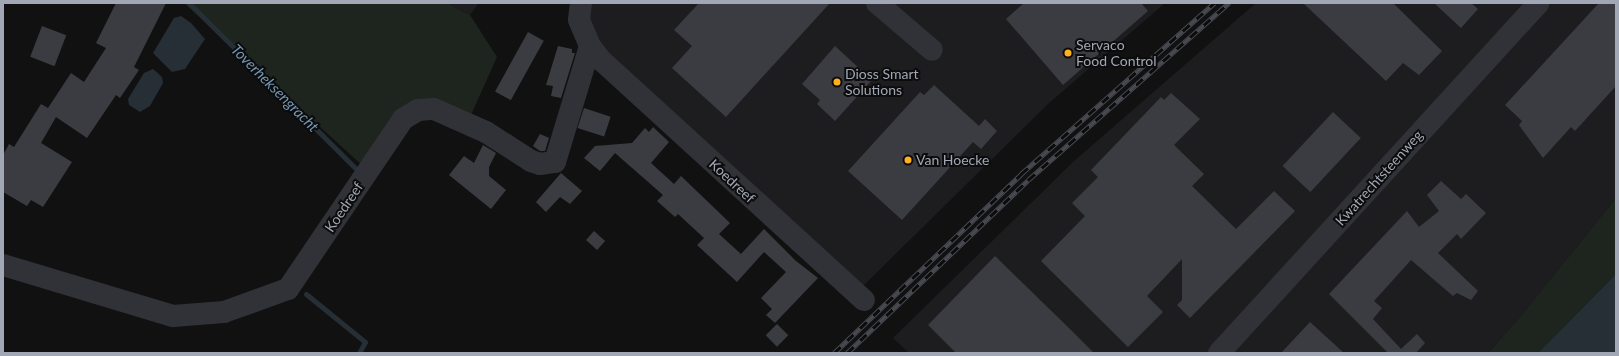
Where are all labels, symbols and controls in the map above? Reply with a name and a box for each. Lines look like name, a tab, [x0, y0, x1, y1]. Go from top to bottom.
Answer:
place label: Servaco Food Control	[1076, 37, 1157, 70]
water label: Toverheksengracht	[227, 40, 323, 136]
marker: Servaco Food Control	[1063, 48, 1073, 58]
place label: Dioss Smart Solutions	[845, 66, 919, 98]
marker: Dioss Smart Solutions	[832, 77, 842, 87]
street label: Kwatrechtsteenweg	[1332, 127, 1426, 229]
place label: Van Hoecke	[916, 152, 989, 168]
marker: Van Hoecke	[903, 155, 913, 165]
street label: Koedreef	[706, 156, 758, 206]
street label: Koedreef	[321, 179, 367, 235]

